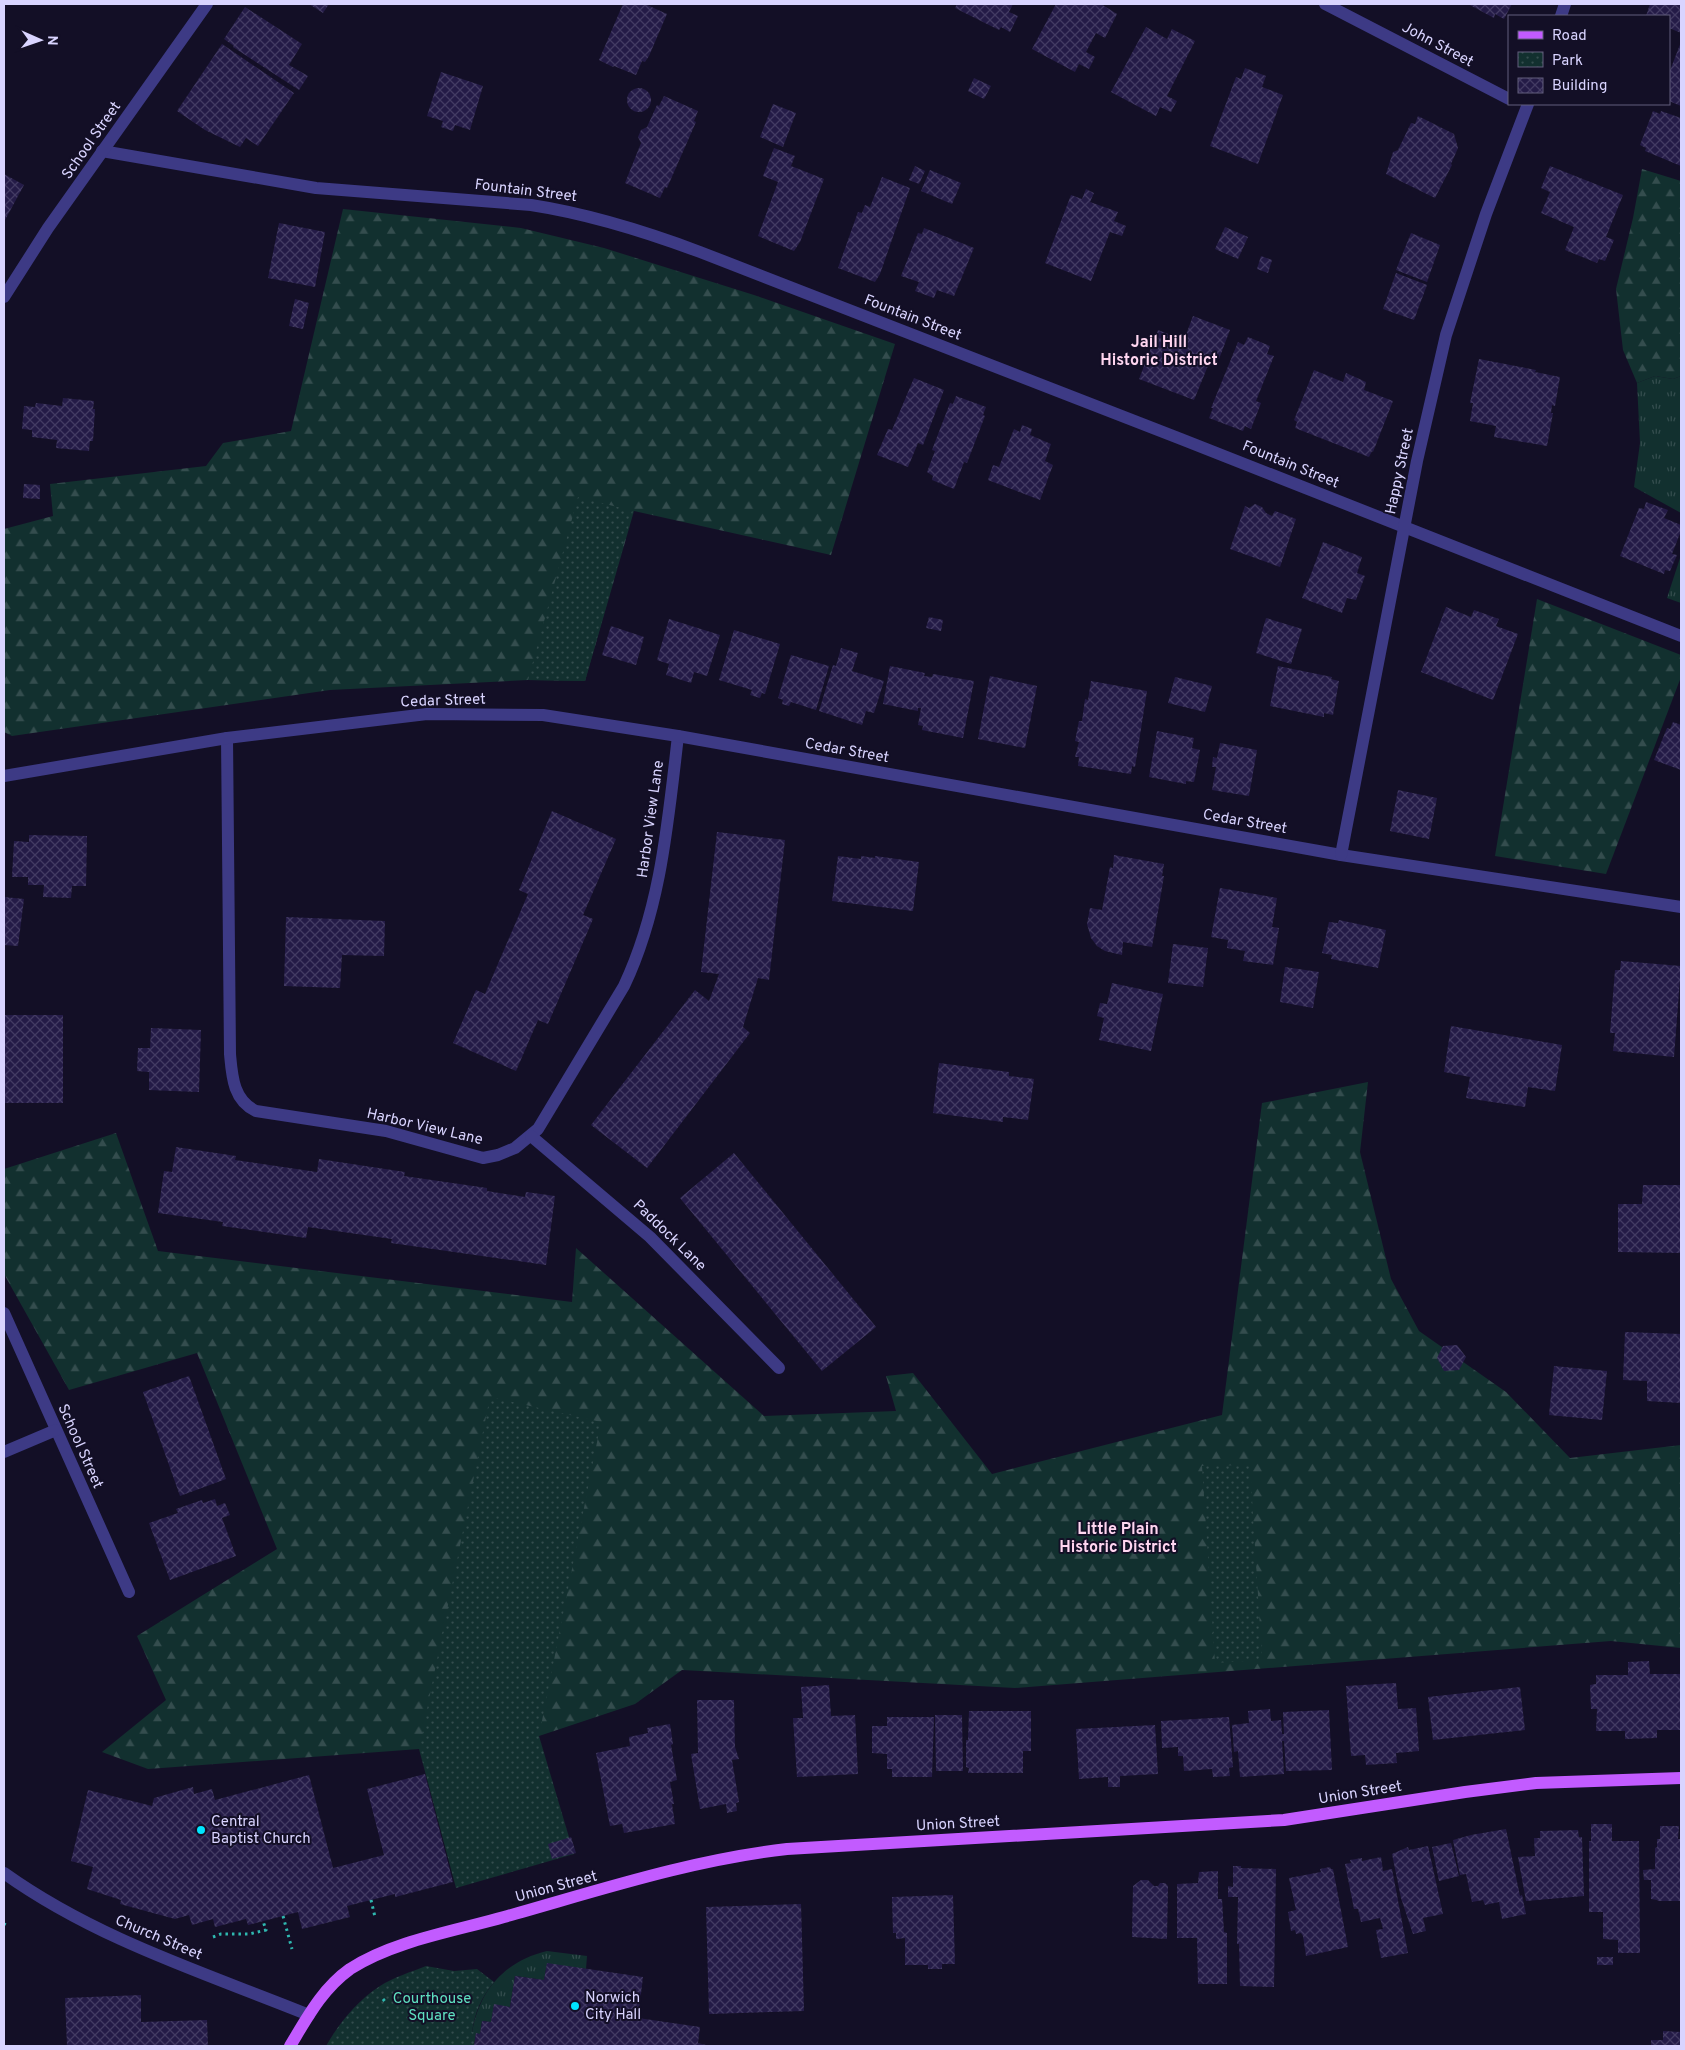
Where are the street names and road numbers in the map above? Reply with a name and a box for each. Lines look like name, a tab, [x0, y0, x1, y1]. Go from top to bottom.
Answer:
street label: John Street	[1398, 19, 1476, 72]
street label: School Street	[58, 98, 126, 183]
street label: Fountain Street	[474, 176, 578, 207]
street label: Fountain Street	[861, 291, 964, 346]
street label: Happy Street	[1382, 426, 1419, 516]
street label: Fountain Street	[1239, 437, 1342, 493]
street label: Cedar Street	[400, 691, 486, 712]
street label: Cedar Street	[803, 735, 890, 768]
street label: Harbor View Lane	[634, 759, 669, 879]
street label: Cedar Street	[1201, 806, 1288, 839]
street label: Harbor View Lane	[365, 1105, 485, 1150]
street label: Paddock Lane	[628, 1196, 710, 1276]
street label: School Street	[53, 1401, 107, 1492]
street label: Union Street	[1317, 1778, 1403, 1809]
street label: Union Street	[916, 1813, 1001, 1836]
street label: Union Street	[513, 1867, 599, 1908]
street label: Church Street	[112, 1911, 205, 1965]

